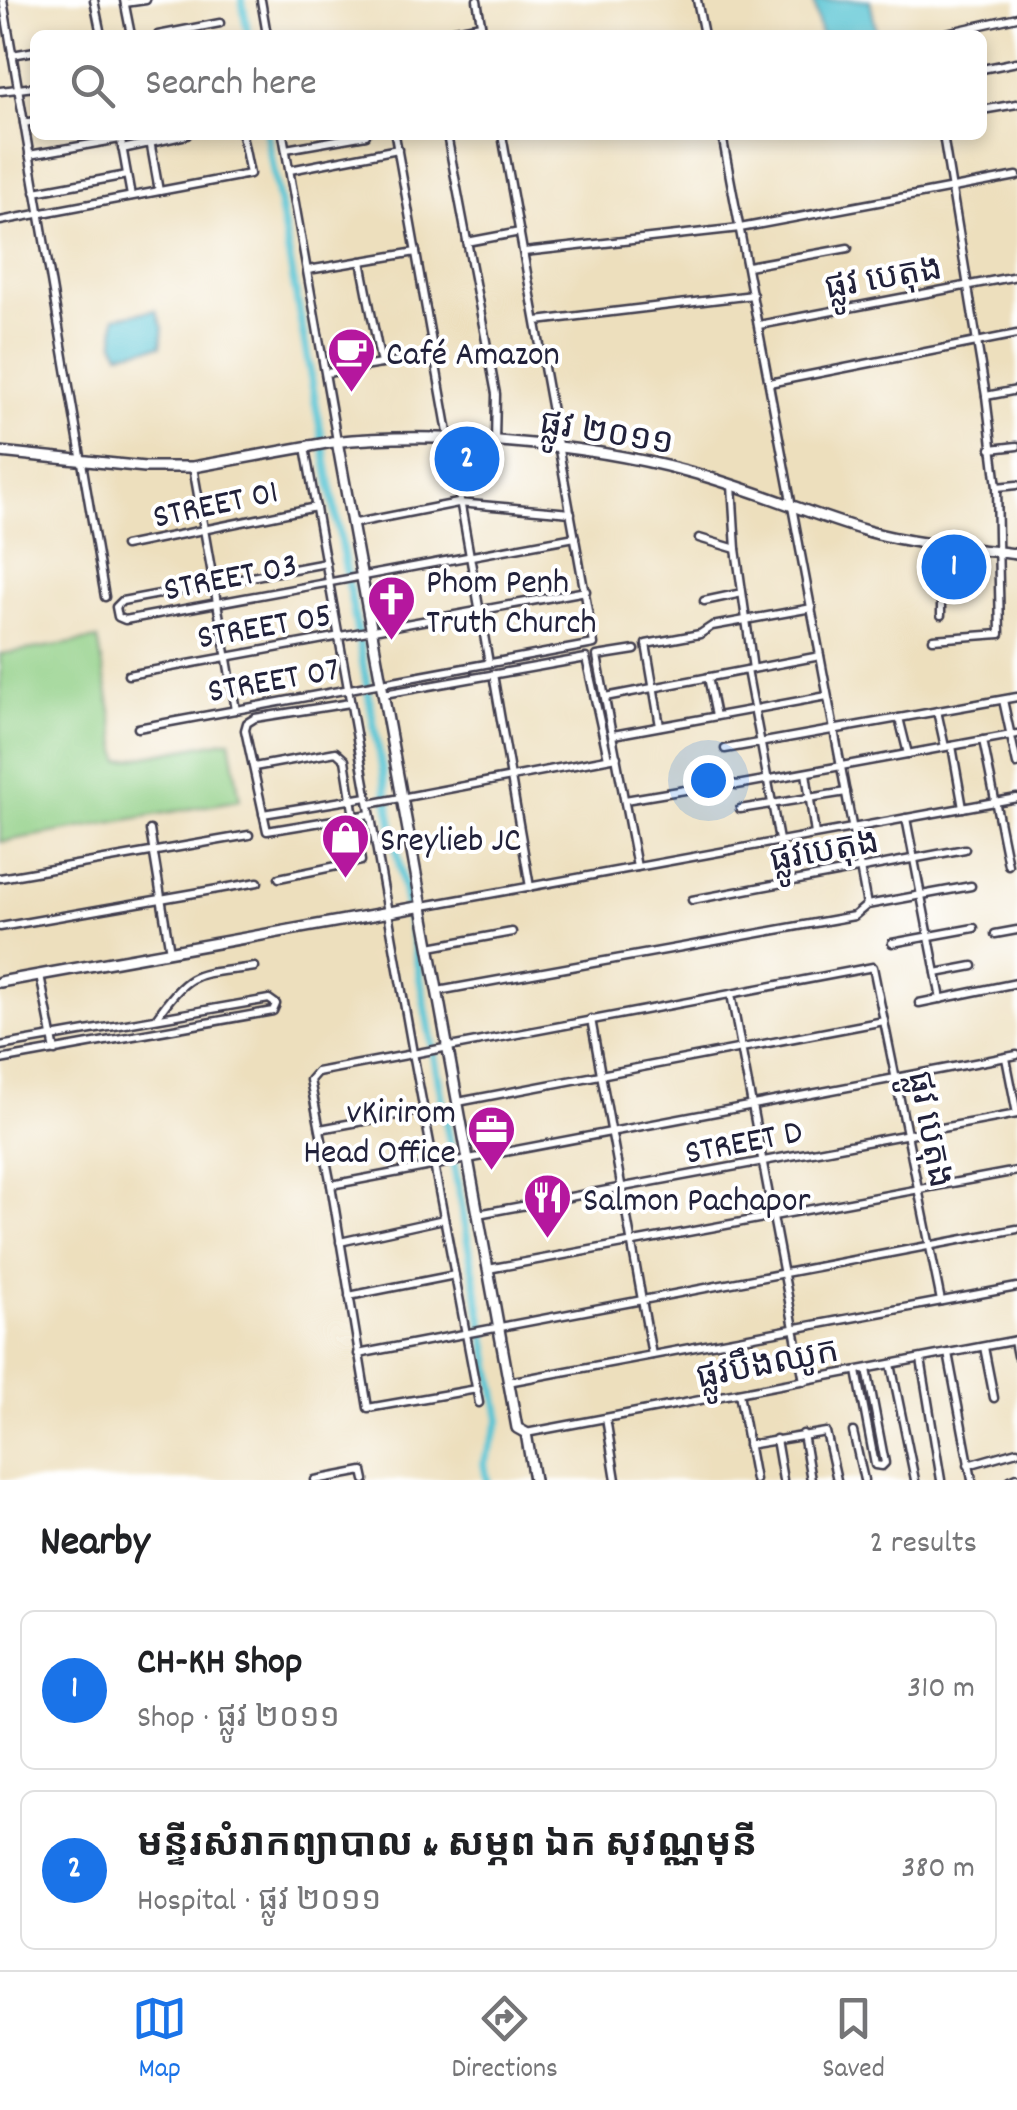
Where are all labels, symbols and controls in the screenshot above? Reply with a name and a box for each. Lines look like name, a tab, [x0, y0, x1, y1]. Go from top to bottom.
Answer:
search box	[30, 30, 987, 140]
icon: search	[65, 58, 120, 113]
text: Search here	[145, 58, 317, 113]
street label: ផ្លូវ បេតុង	[821, 246, 947, 317]
cafe icon: Café Amazon	[325, 326, 377, 394]
place label: Café Amazon	[386, 332, 560, 382]
street label: ផ្លូវ ២០១១	[536, 401, 677, 473]
pin: 2	[434, 422, 500, 496]
street label: STREET 01	[149, 469, 283, 545]
pin: 1	[922, 530, 986, 604]
street label: STREET 03	[160, 542, 302, 617]
place label: Phom Penh Truth Church	[426, 560, 597, 650]
church icon: Phom Penh Truth Church	[365, 574, 417, 642]
street label: STREET 05	[194, 593, 336, 665]
street label: STREET 07	[204, 647, 344, 719]
your location	[683, 755, 734, 806]
shop icon: Sreylieb JC	[319, 812, 371, 880]
place label: Sreylieb JC	[380, 818, 521, 868]
street label: ផ្លូវបេតុង	[766, 820, 884, 889]
street label: ផ្លូវ បេតុង	[890, 1067, 963, 1193]
place label: vKirirom Head Office	[303, 1090, 456, 1180]
office icon: vKirirom Head Office	[465, 1104, 517, 1172]
street label: STREET D	[681, 1109, 807, 1181]
restaurant icon: Salmon Pachapor	[522, 1172, 574, 1240]
place label: Salmon Pachapor	[583, 1178, 811, 1228]
street label: ផ្លូវបឹងឈូក	[692, 1328, 844, 1407]
text: Nearby	[40, 1515, 150, 1575]
text: 2 results	[870, 1522, 977, 1568]
text: CH-KH Shop	[137, 1637, 303, 1692]
text: 1	[71, 1667, 78, 1713]
text: 310 m	[907, 1667, 975, 1713]
text: Shop · ផ្លូវ ២០១១	[137, 1697, 340, 1743]
text: មន្ទីរសំរាកព្យាបាល & សម្ភព ឯក សុវណ្ណមុនី	[137, 1820, 757, 1875]
text: 2	[68, 1847, 81, 1893]
text: 380 m	[901, 1847, 975, 1893]
text: Hospital · ផ្លូវ ២០១១	[137, 1880, 381, 1926]
tab: Map	[132, 1991, 187, 2091]
tab: Directions	[452, 1991, 558, 2091]
tab: Saved	[822, 1991, 885, 2091]

